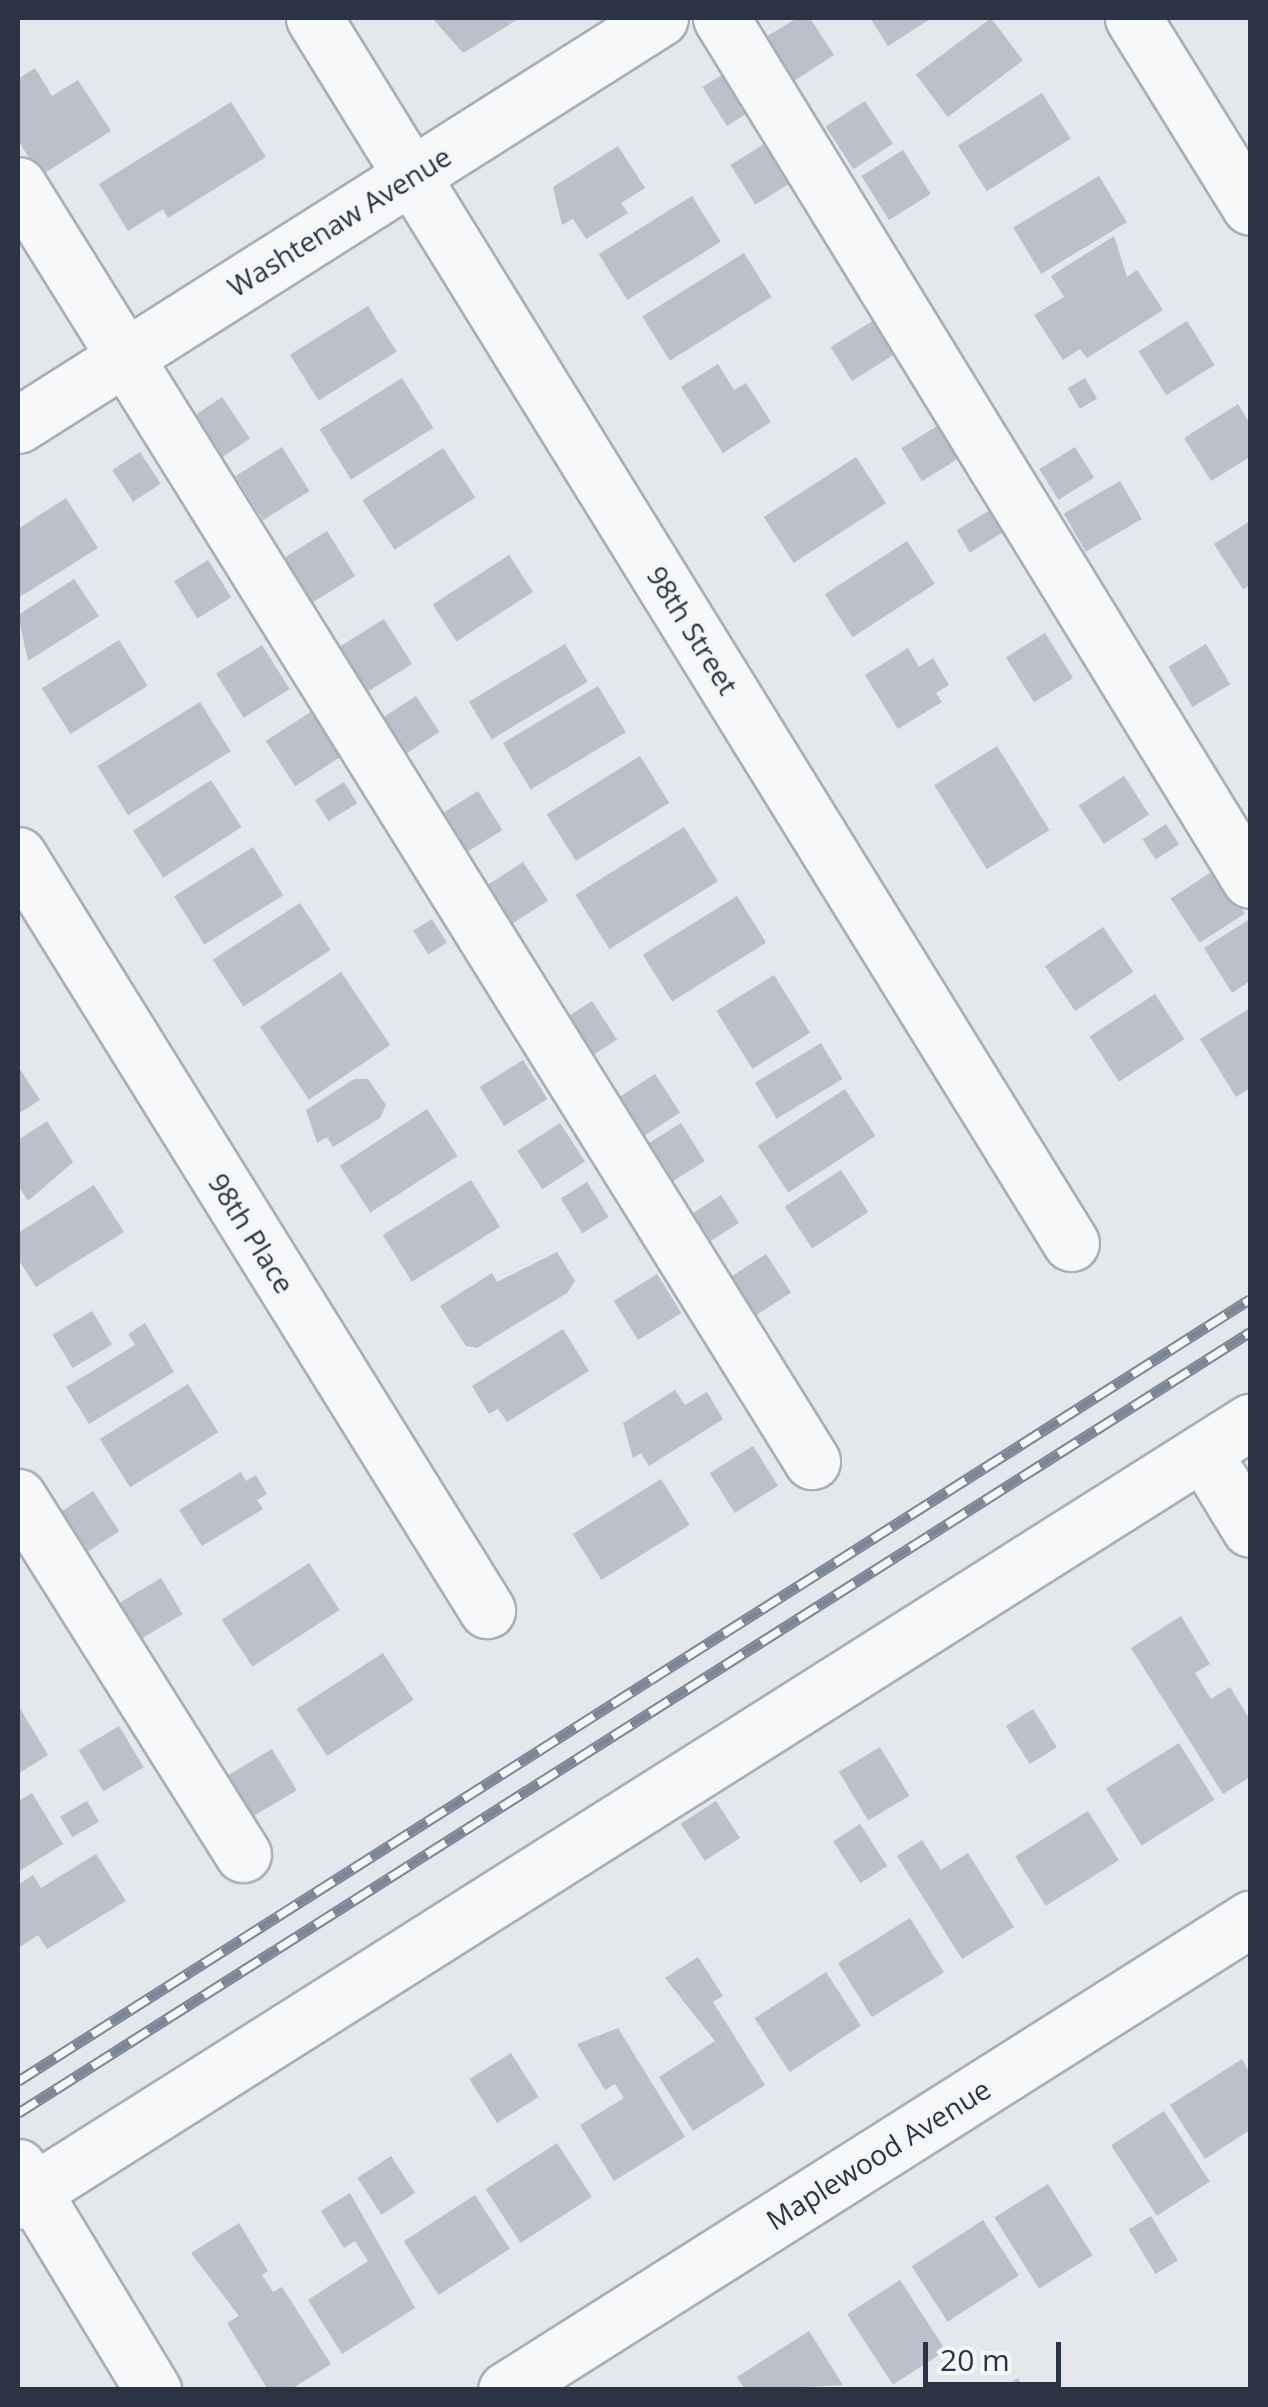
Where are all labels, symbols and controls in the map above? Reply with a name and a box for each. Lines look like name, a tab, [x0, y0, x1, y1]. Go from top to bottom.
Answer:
street label: Washtenaw Avenue	[221, 139, 457, 303]
street label: 98th Street	[640, 560, 746, 700]
street label: 98th Place	[202, 1167, 302, 1299]
street label: Maplewood Avenue	[760, 2071, 996, 2237]
scale bar	[928, 2322, 1066, 2384]
text: 20 m	[940, 2339, 1010, 2380]

